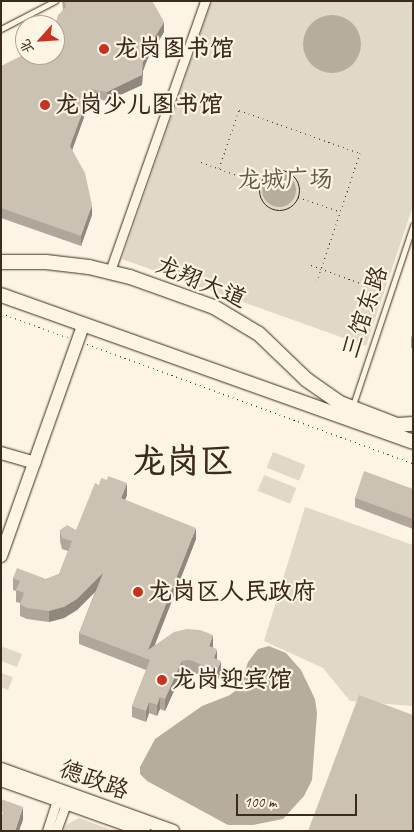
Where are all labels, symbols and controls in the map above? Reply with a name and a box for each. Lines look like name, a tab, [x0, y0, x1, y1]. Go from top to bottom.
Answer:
north arrow	[15, 15, 65, 65]
place label: 龙岗图书馆	[114, 35, 234, 63]
text: 北	[16, 36, 38, 56]
marker: 龙岗图书馆	[98, 43, 110, 55]
place label: 龙岗少儿图书馆	[55, 91, 223, 119]
marker: 龙岗少儿图书馆	[39, 99, 51, 111]
park label: 龙城广场	[237, 166, 333, 194]
street label: 龙翔大道	[151, 250, 251, 314]
street label: 三馆东路	[336, 262, 394, 362]
district label: 龙岗区	[132, 441, 234, 481]
place label: 龙岗区人民政府	[148, 578, 316, 606]
marker: 龙岗区人民政府	[132, 586, 144, 598]
place label: 龙岗迎宾馆	[172, 666, 292, 694]
marker: 龙岗迎宾馆	[156, 674, 168, 686]
street label: 德政路	[55, 754, 133, 806]
scale bar	[239, 784, 360, 816]
text: 100 m	[244, 793, 276, 812]

